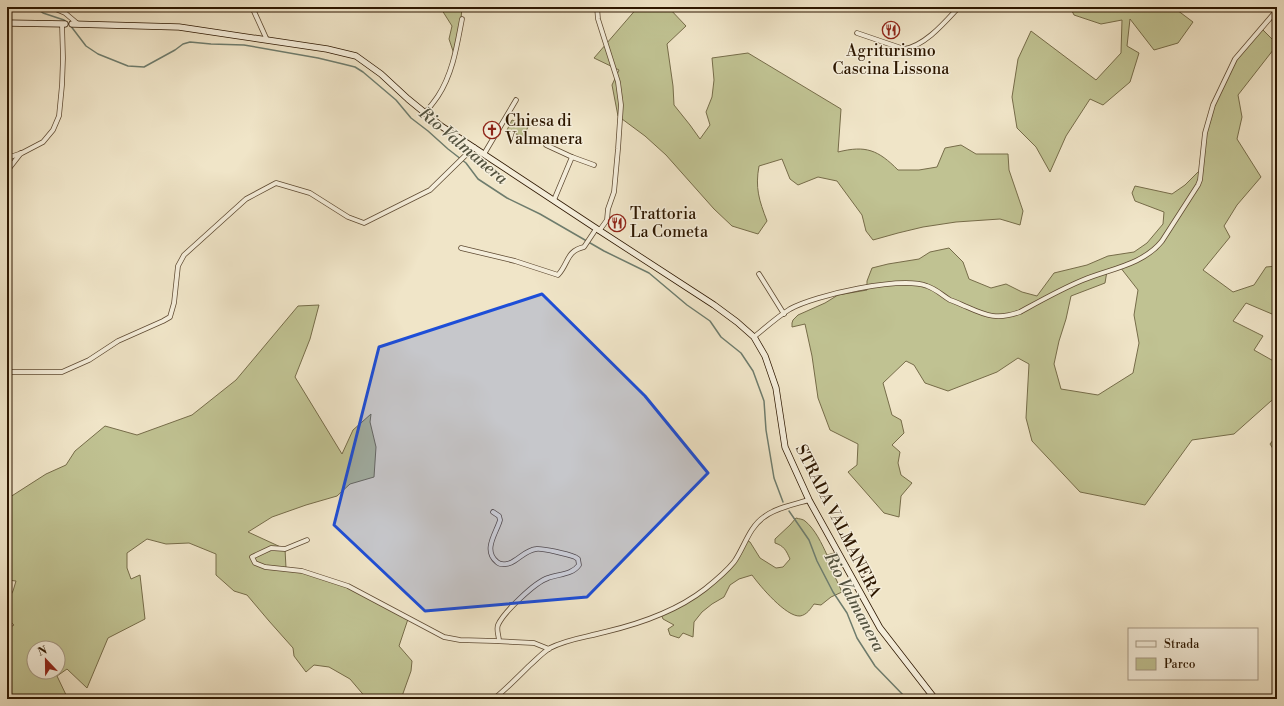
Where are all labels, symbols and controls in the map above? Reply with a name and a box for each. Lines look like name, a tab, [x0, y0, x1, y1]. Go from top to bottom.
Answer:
restaurant icon: Agriturismo Cascina Lissona	[881, 20, 901, 40]
place label: Agriturismo Cascina Lissona	[833, 41, 950, 79]
water label: Rio Valmanera	[413, 102, 512, 190]
place label: Chiesa di Valmanera	[504, 111, 583, 149]
church icon: Chiesa di Valmanera	[482, 120, 502, 140]
place label: Trattoria La Cometa	[630, 204, 709, 242]
restaurant icon: Trattoria La Cometa	[607, 213, 627, 233]
street label: STRADA VALMANERA	[791, 441, 886, 602]
water label: Rio Valmanera	[818, 548, 890, 656]
legend	[1128, 628, 1258, 680]
text: Strada	[1164, 637, 1200, 652]
north arrow	[26, 640, 66, 680]
text: N	[36, 643, 50, 660]
text: Parco	[1164, 657, 1196, 672]

